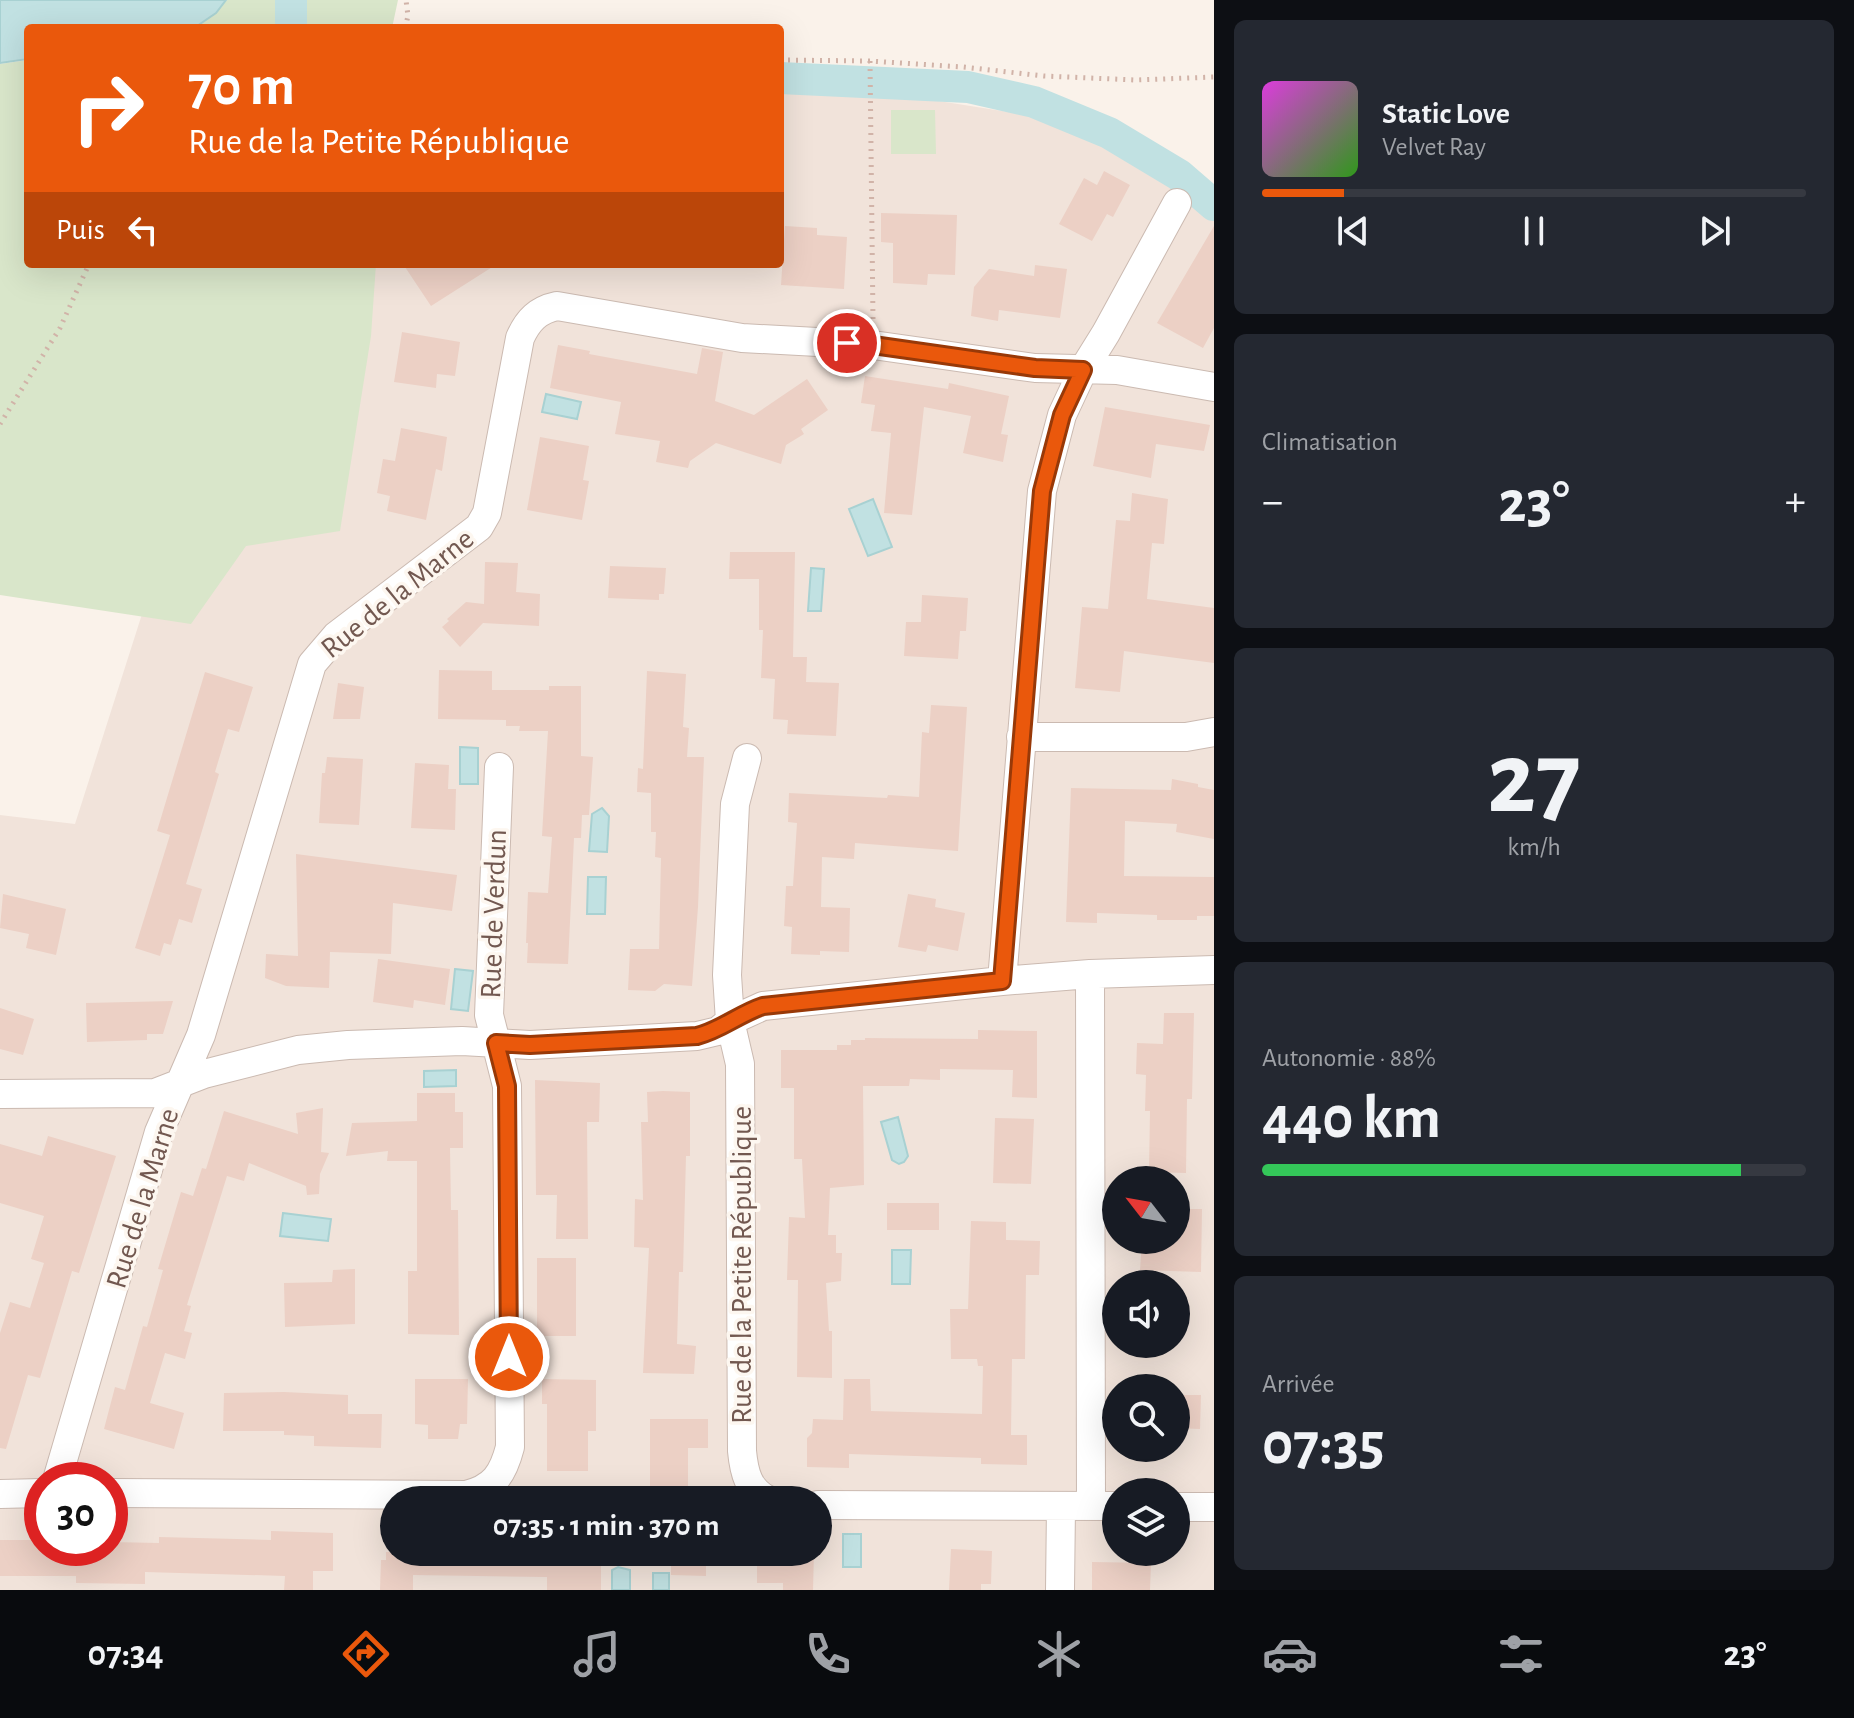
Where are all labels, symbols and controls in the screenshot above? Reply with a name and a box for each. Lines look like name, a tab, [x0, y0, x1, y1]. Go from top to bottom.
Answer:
icon: right	[56, 56, 160, 160]
text: 70 m	[188, 59, 295, 115]
text: Static Love	[1382, 99, 1510, 129]
text: Rue de la Petite République	[188, 124, 570, 160]
text: Velvet Ray	[1382, 134, 1486, 160]
icon: left	[121, 208, 165, 252]
icon: previous	[1331, 209, 1375, 253]
icon: pause	[1512, 209, 1556, 253]
icon: next	[1693, 209, 1737, 253]
text: Puis	[56, 215, 105, 245]
pin	[813, 309, 881, 377]
icon: arrive	[825, 321, 869, 365]
text: Climatisation	[1262, 429, 1398, 455]
text: 23°	[1498, 473, 1570, 533]
text: −	[1262, 480, 1283, 524]
text: +	[1785, 480, 1806, 524]
street label: Rue de la Marne	[316, 523, 480, 664]
text: 27	[1487, 728, 1581, 832]
street label: Rue de Verdun	[476, 829, 512, 999]
text: km/h	[1507, 834, 1561, 860]
text: Autonomie · 88%	[1262, 1045, 1436, 1071]
text: 440 km	[1262, 1089, 1441, 1149]
street label: Rue de la Marne	[101, 1105, 185, 1292]
street label: Rue de la Petite République	[727, 1106, 757, 1424]
north arrow	[1102, 1166, 1190, 1254]
map controls	[1102, 1166, 1190, 1566]
button: sound	[1102, 1270, 1190, 1358]
position arrow	[467, 1315, 551, 1399]
text: Arrivée	[1262, 1371, 1334, 1397]
button: search	[1102, 1374, 1190, 1462]
text: 07:35	[1262, 1415, 1385, 1475]
speed limit sign: 30	[24, 1462, 128, 1566]
button: layers	[1102, 1478, 1190, 1566]
text: 07:35 · 1 min · 370 m	[493, 1511, 719, 1541]
icon: directions	[338, 1626, 394, 1682]
icon: music	[569, 1626, 625, 1682]
icon: phone	[800, 1626, 856, 1682]
icon: climate	[1031, 1626, 1087, 1682]
icon: car	[1262, 1626, 1318, 1682]
icon: filters	[1493, 1626, 1549, 1682]
text: 07:34	[87, 1636, 164, 1672]
text: 23°	[1724, 1636, 1767, 1672]

